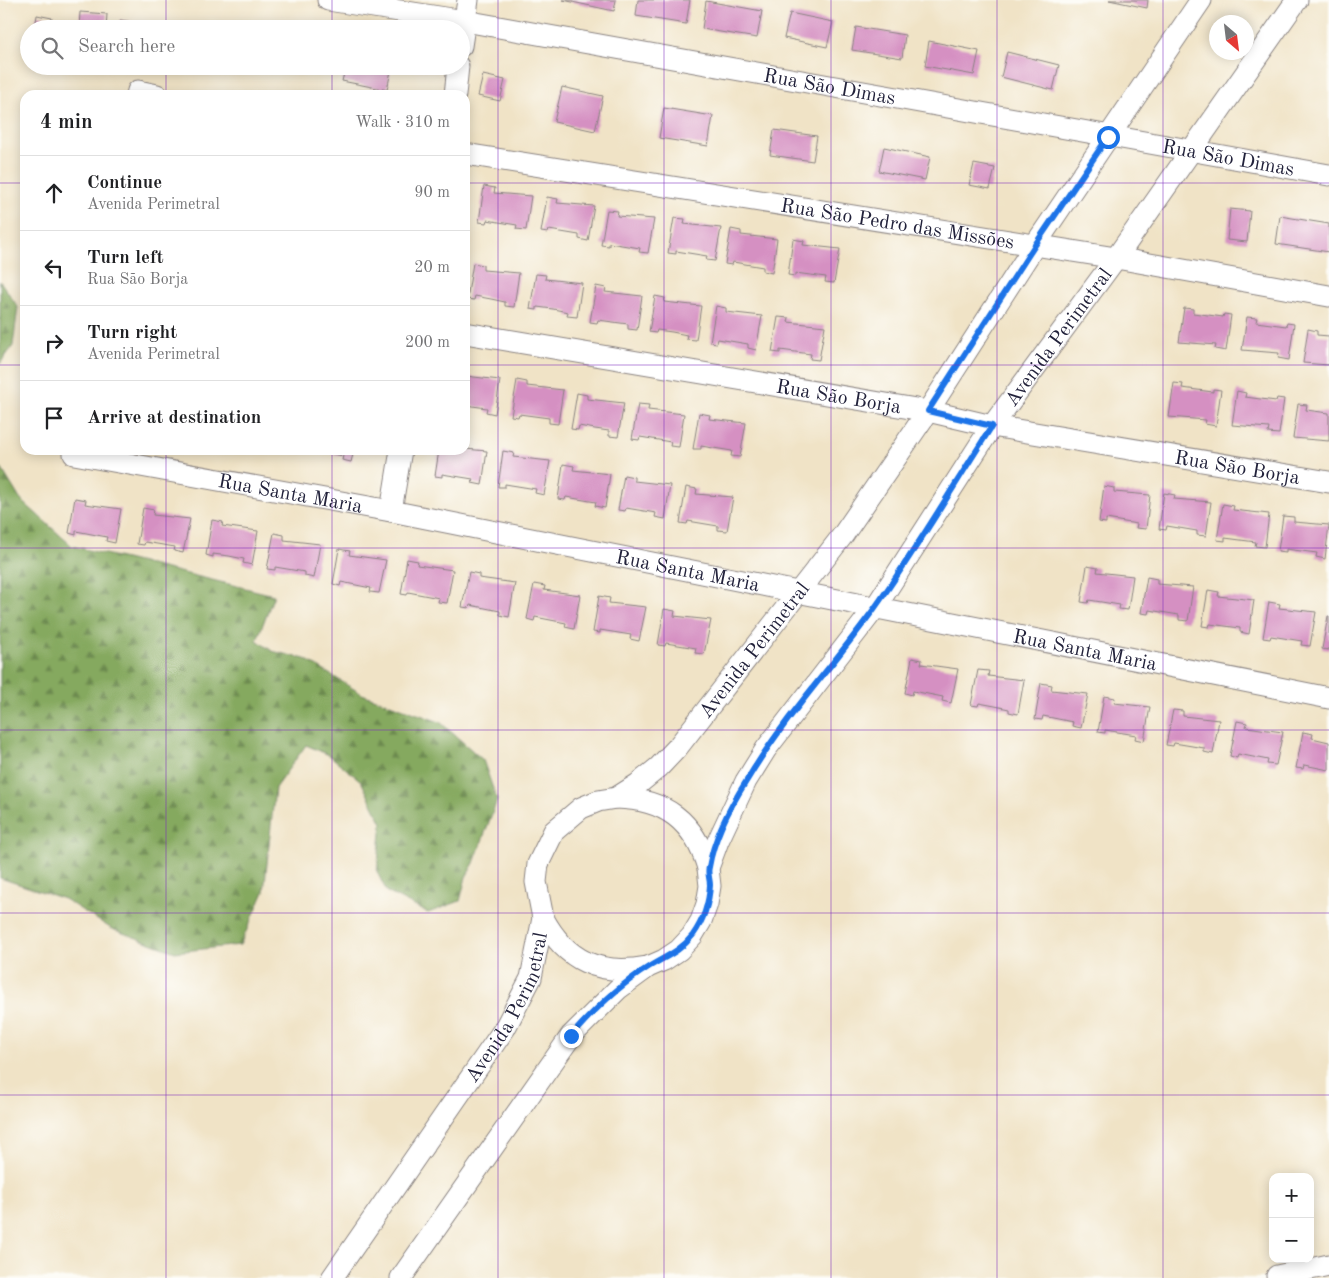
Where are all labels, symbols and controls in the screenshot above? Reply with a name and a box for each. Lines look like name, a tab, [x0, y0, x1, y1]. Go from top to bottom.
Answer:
north arrow	[1209, 15, 1254, 60]
search box	[20, 20, 470, 75]
icon: search	[38, 34, 66, 62]
text: Search here	[78, 38, 175, 57]
street label: Rua São Dimas	[762, 66, 897, 110]
text: 4 min	[40, 112, 93, 133]
text: Walk · 310 m	[355, 115, 450, 131]
route start	[1097, 126, 1120, 149]
street label: Rua São Dimas	[1160, 137, 1296, 181]
text: Continue	[87, 174, 162, 193]
icon: ahead	[40, 179, 68, 207]
text: 90 m	[414, 185, 450, 201]
text: Avenida Perimetral	[87, 197, 220, 213]
street label: Rua São Pedro das Missões	[779, 197, 1015, 254]
text: Turn left	[87, 249, 164, 268]
icon: left	[40, 254, 68, 282]
text: 20 m	[414, 260, 450, 276]
street label: Avenida Perimetral	[1002, 265, 1117, 411]
text: Rua São Borja	[87, 272, 188, 288]
text: Turn right	[87, 324, 177, 343]
icon: right	[40, 329, 68, 357]
text: 200 m	[405, 335, 450, 351]
text: Avenida Perimetral	[87, 347, 220, 363]
street label: Rua São Borja	[774, 378, 903, 418]
icon: arrive	[40, 404, 68, 432]
text: Arrive at destination	[87, 409, 261, 428]
street label: Rua São Borja	[1173, 449, 1301, 489]
street label: Rua Santa Maria	[216, 472, 364, 518]
street label: Rua Santa Maria	[614, 548, 761, 596]
street label: Avenida Perimetral	[696, 579, 814, 723]
street label: Rua Santa Maria	[1011, 627, 1159, 675]
street label: Avenida Perimetral	[463, 931, 552, 1087]
route end	[560, 1025, 583, 1048]
map controls	[1269, 1173, 1314, 1263]
button: +	[1269, 1173, 1314, 1218]
button: −	[1269, 1218, 1314, 1263]

